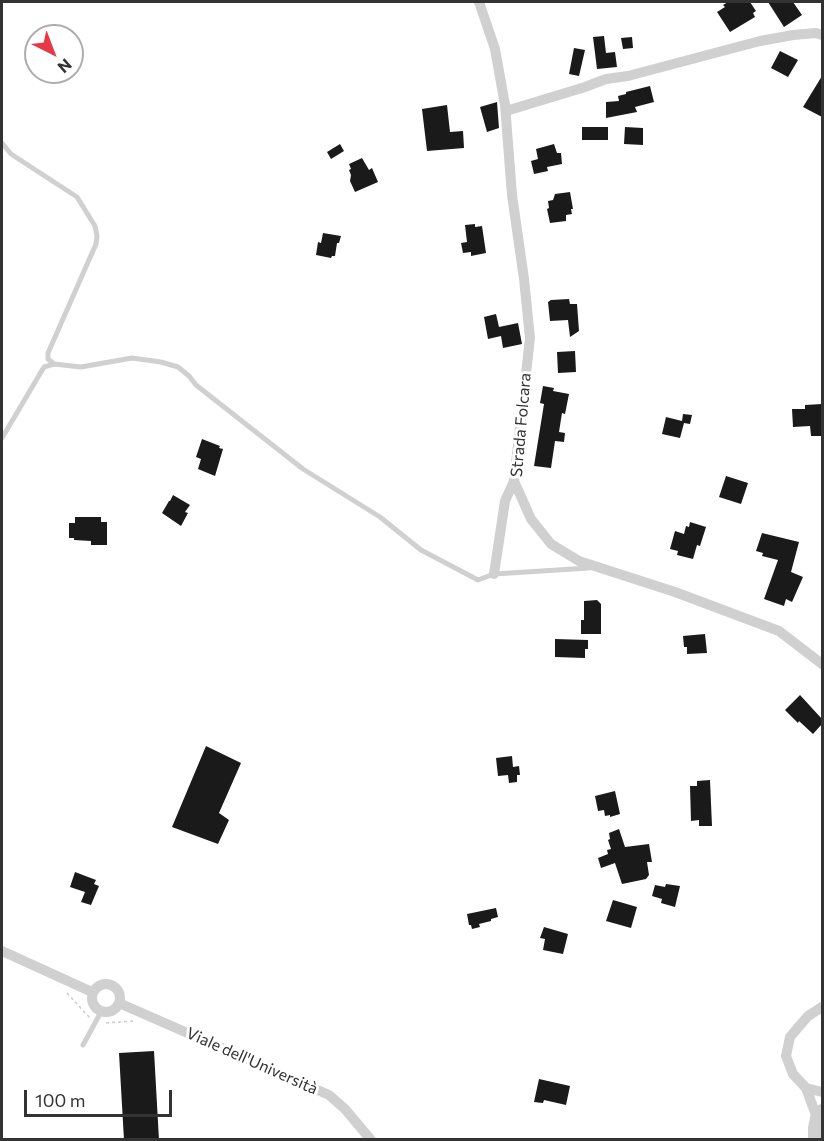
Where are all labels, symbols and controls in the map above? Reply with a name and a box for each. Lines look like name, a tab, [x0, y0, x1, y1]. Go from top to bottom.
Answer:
north arrow	[24, 24, 84, 84]
text: N	[54, 55, 76, 77]
street label: Strada Folcara	[507, 372, 535, 478]
street label: Viale dell'Università	[183, 1023, 321, 1099]
scale bar	[27, 1078, 176, 1116]
text: 100 m	[35, 1089, 85, 1111]

